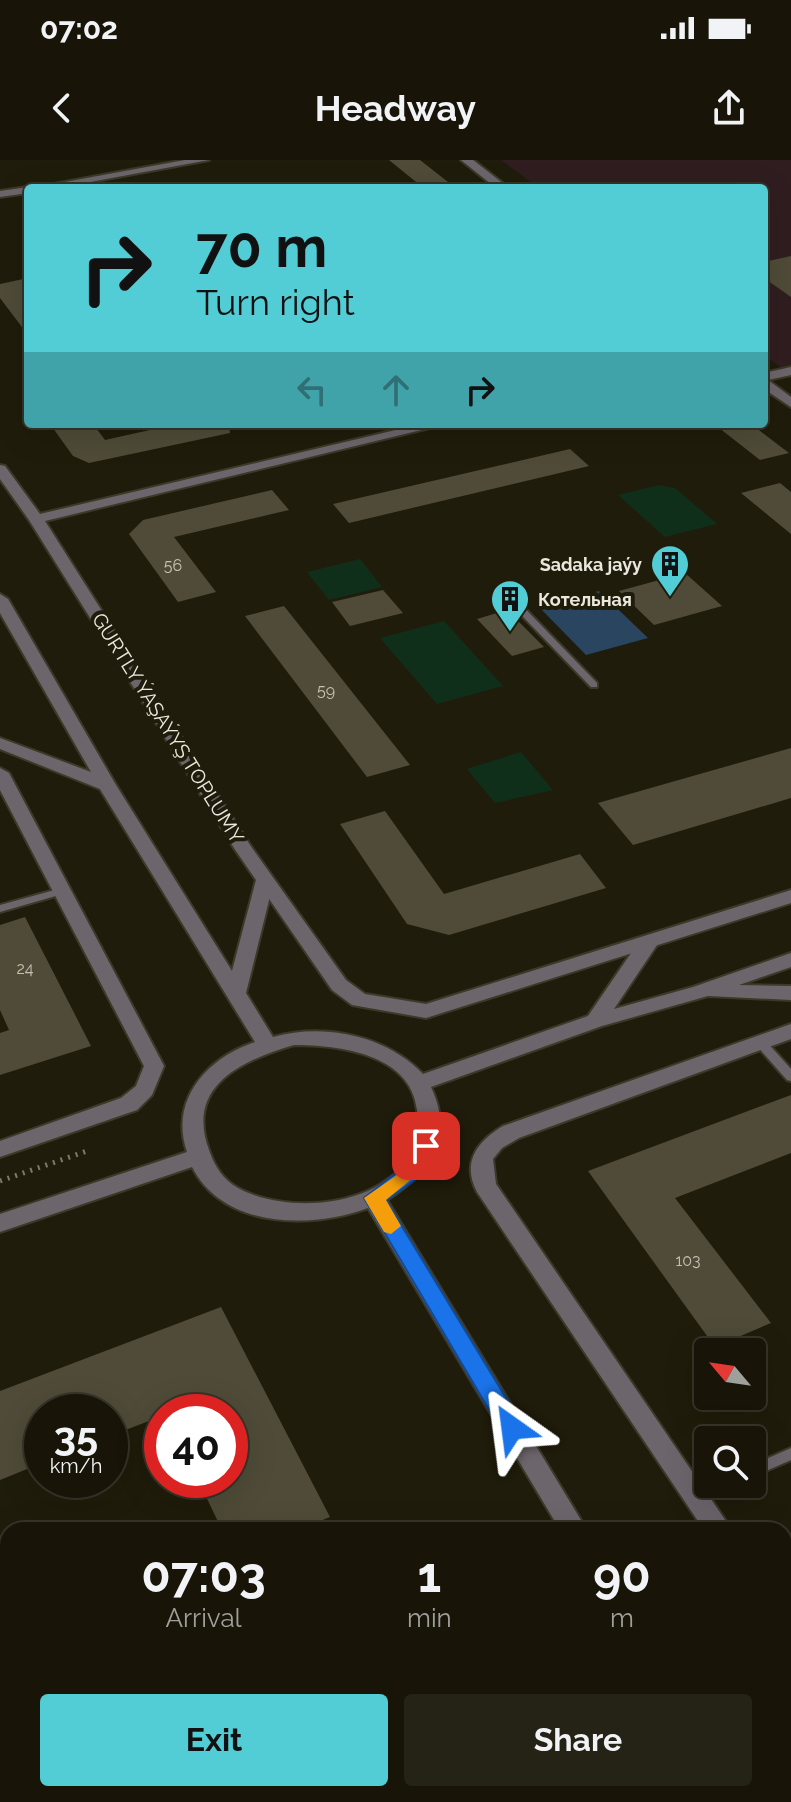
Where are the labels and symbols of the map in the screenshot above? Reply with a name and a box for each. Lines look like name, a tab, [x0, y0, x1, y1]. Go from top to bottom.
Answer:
building icon: Sadaka jaýy	[649, 543, 691, 598]
place label: Sadaka jaýy	[540, 554, 642, 575]
house number: 56	[164, 556, 182, 575]
building icon: Котельная	[489, 578, 531, 633]
place label: Котельная	[538, 589, 632, 610]
street label: GURTLY ÝAŞAÝYŞ TOPLUMY	[87, 608, 249, 848]
house number: 59	[317, 681, 335, 700]
house number: 24	[16, 959, 34, 978]
pin	[392, 1112, 460, 1180]
house number: 103	[675, 1251, 701, 1270]
north arrow	[694, 1338, 766, 1410]
position arrow	[470, 1386, 554, 1470]
speed limit sign: 40	[144, 1394, 248, 1498]

